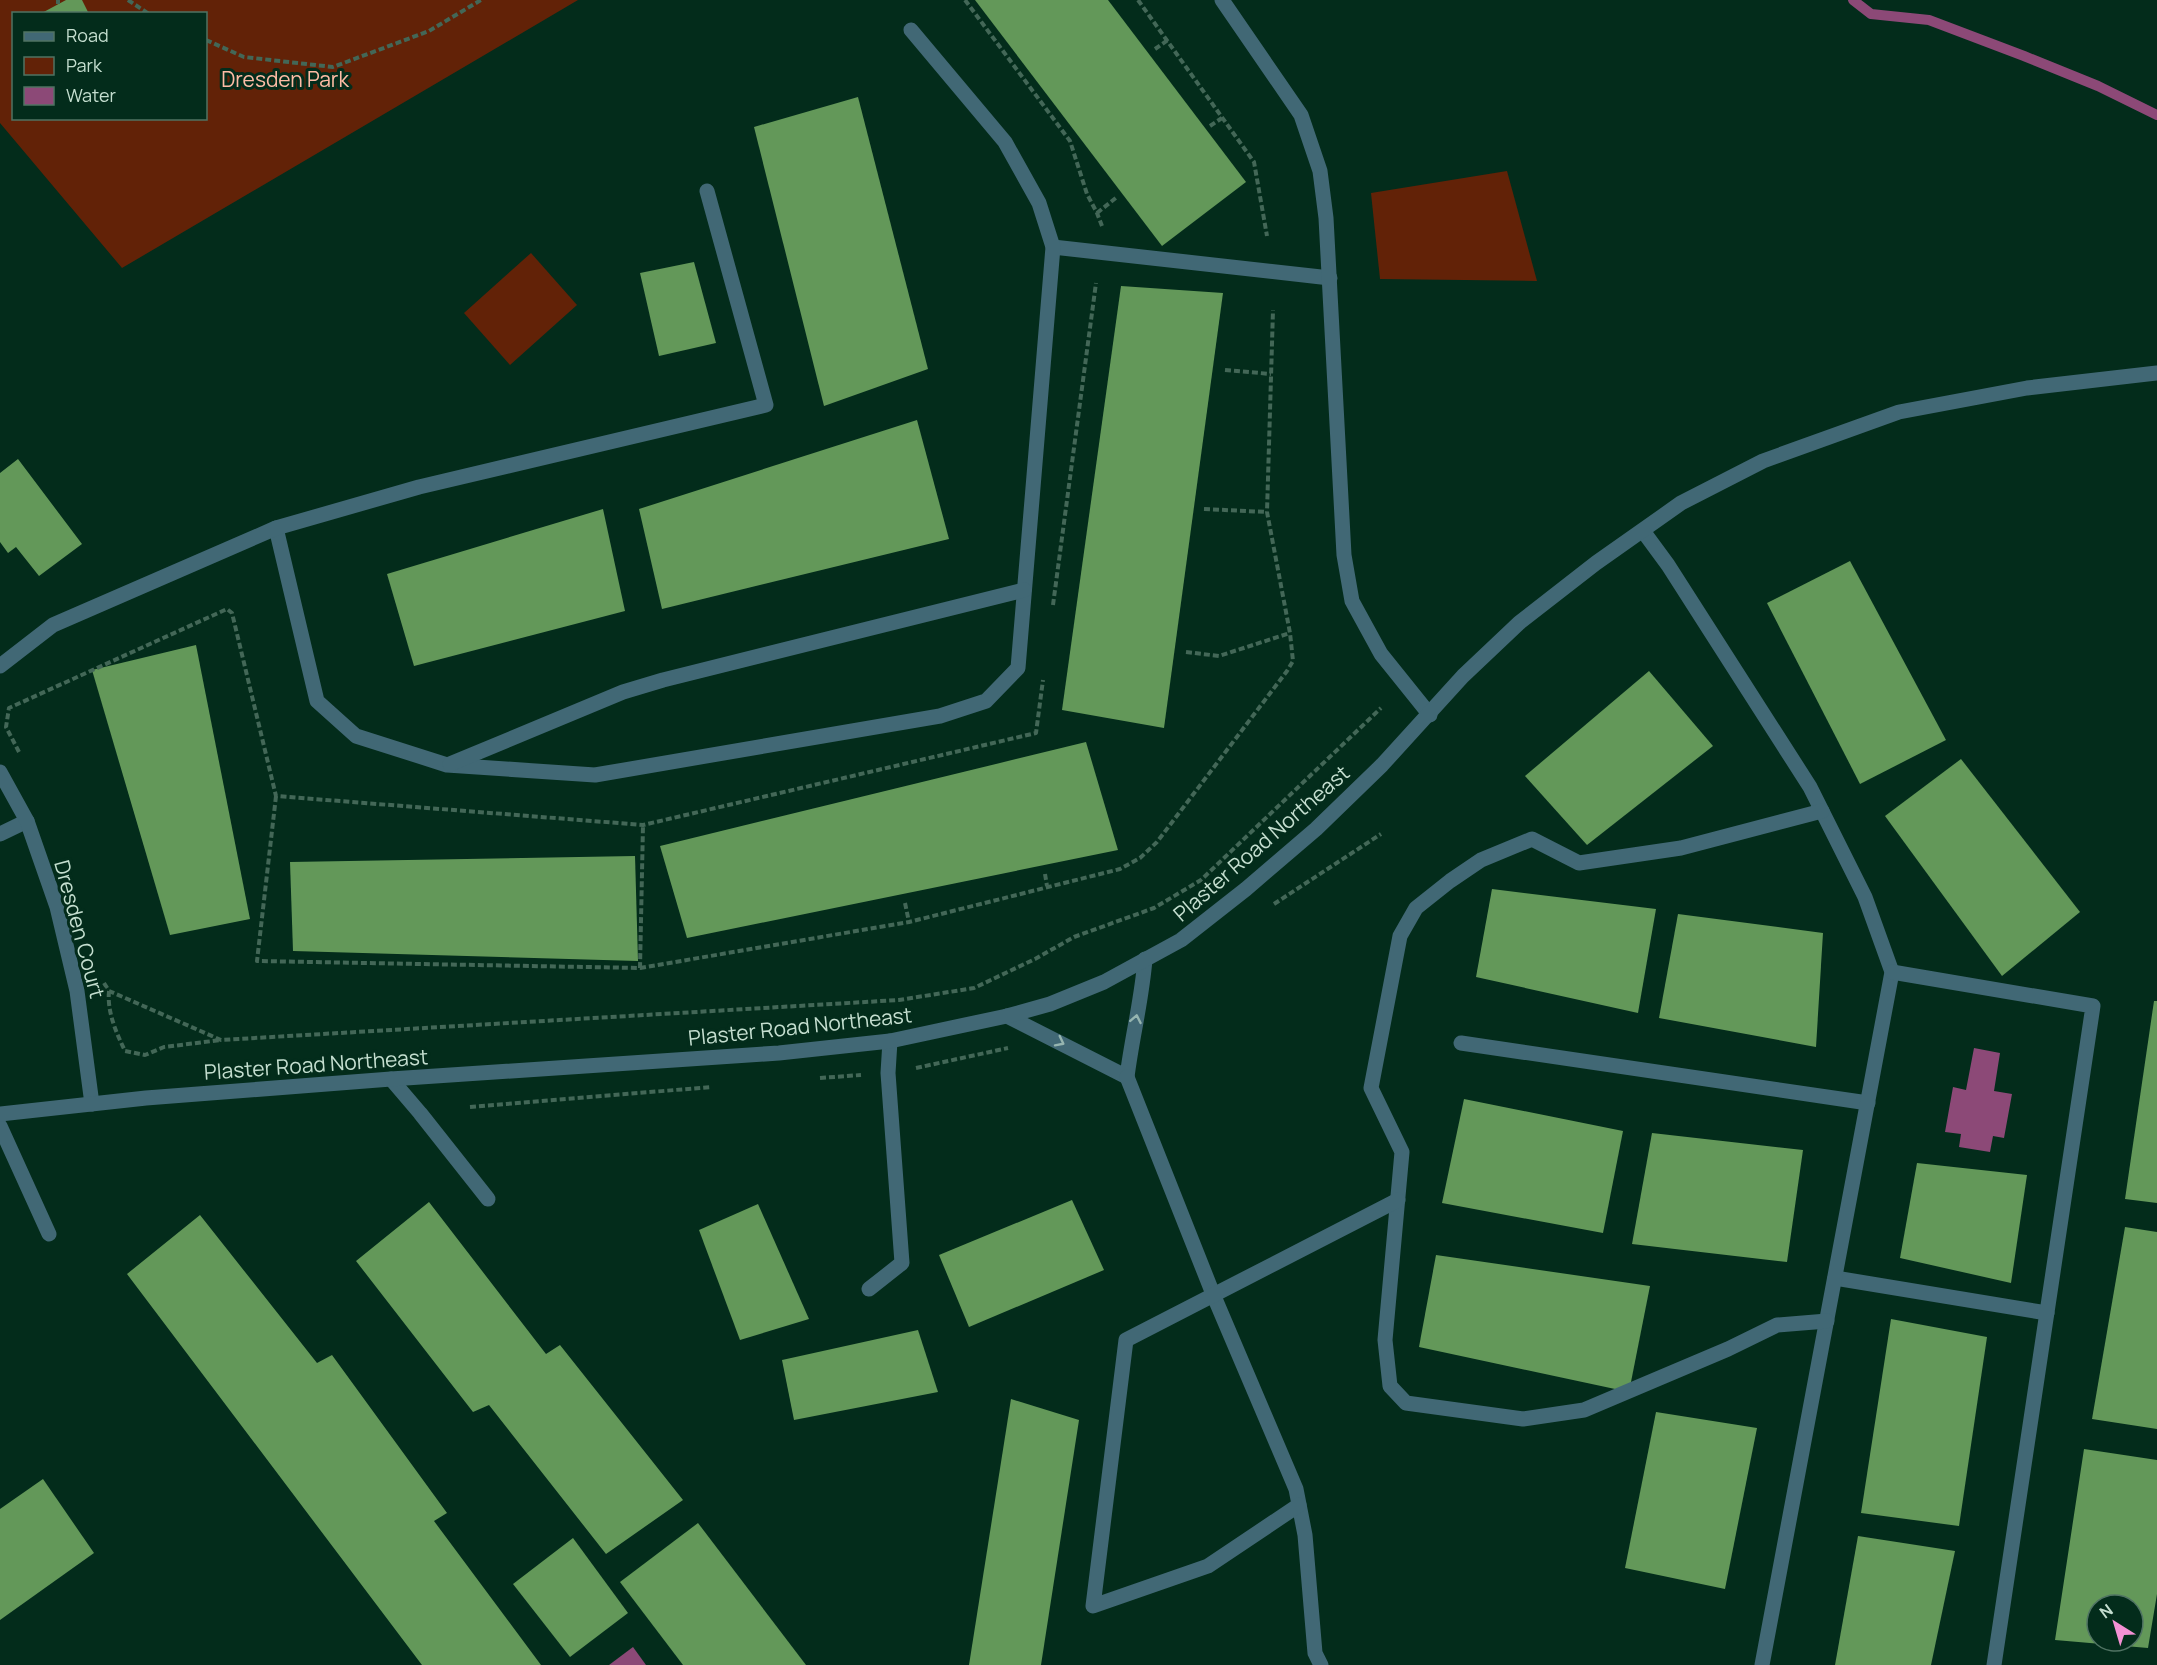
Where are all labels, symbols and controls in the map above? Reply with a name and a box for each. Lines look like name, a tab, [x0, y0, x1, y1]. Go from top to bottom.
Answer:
legend	[12, 12, 207, 120]
text: Road	[66, 23, 109, 47]
text: Park	[66, 53, 103, 77]
park label: Dresden Park	[221, 65, 349, 93]
text: Water	[66, 83, 116, 107]
street label: Plaster Road Northeast	[1167, 759, 1355, 927]
street label: Dresden Court	[48, 857, 112, 1001]
street label: Plaster Road Northeast	[687, 1000, 913, 1052]
one-way arrow	[1129, 1015, 1142, 1025]
one-way arrow	[1053, 1035, 1064, 1046]
street label: Plaster Road Northeast	[203, 1042, 429, 1086]
north arrow	[2085, 1593, 2145, 1653]
text: N	[2095, 1599, 2117, 1623]

